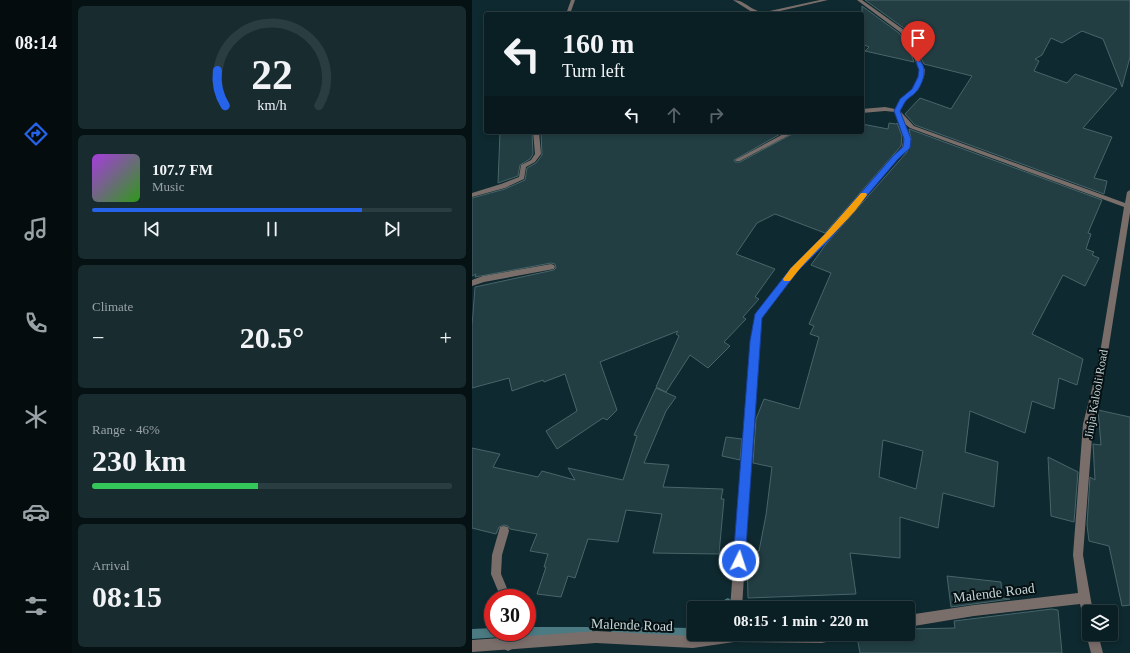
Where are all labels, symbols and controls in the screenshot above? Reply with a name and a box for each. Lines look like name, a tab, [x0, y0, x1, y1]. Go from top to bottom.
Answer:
pin	[901, 21, 935, 62]
icon: arrive	[907, 27, 929, 49]
icon: left	[496, 28, 548, 80]
text: 160 m	[562, 28, 634, 59]
text: 08:14	[15, 33, 57, 53]
text: 22	[251, 52, 293, 98]
text: Turn left	[562, 61, 625, 81]
text: km/h	[257, 96, 287, 112]
icon: left	[621, 104, 643, 126]
icon: ahead	[663, 104, 685, 126]
icon: right	[705, 104, 727, 126]
icon: directions	[22, 120, 50, 148]
text: 107.7 FM	[152, 162, 213, 178]
text: Music	[152, 179, 185, 194]
icon: music	[22, 215, 50, 243]
icon: previous	[141, 218, 163, 240]
icon: pause	[261, 218, 283, 240]
icon: next	[381, 218, 403, 240]
text: Climate	[92, 299, 133, 314]
icon: phone	[22, 309, 50, 337]
text: 20.5°	[240, 321, 304, 354]
text: −	[92, 325, 104, 350]
text: +	[440, 325, 452, 350]
street label: Jinja Kalooli Road	[1081, 348, 1111, 440]
icon: climate	[22, 403, 50, 431]
text: Range · 46%	[92, 422, 160, 437]
text: 230 km	[92, 444, 186, 477]
icon: car	[22, 498, 50, 526]
position arrow	[718, 540, 760, 582]
text: Arrival	[92, 558, 130, 573]
text: 08:15	[92, 580, 162, 613]
street label: Malende Road	[952, 581, 1036, 605]
speed limit sign: 30	[484, 589, 536, 641]
icon: filters	[22, 592, 50, 620]
map controls	[1082, 605, 1118, 641]
button: layers	[1082, 605, 1118, 641]
text: 08:15 · 1 min · 220 m	[734, 613, 869, 629]
street label: Malende Road	[591, 616, 673, 634]

